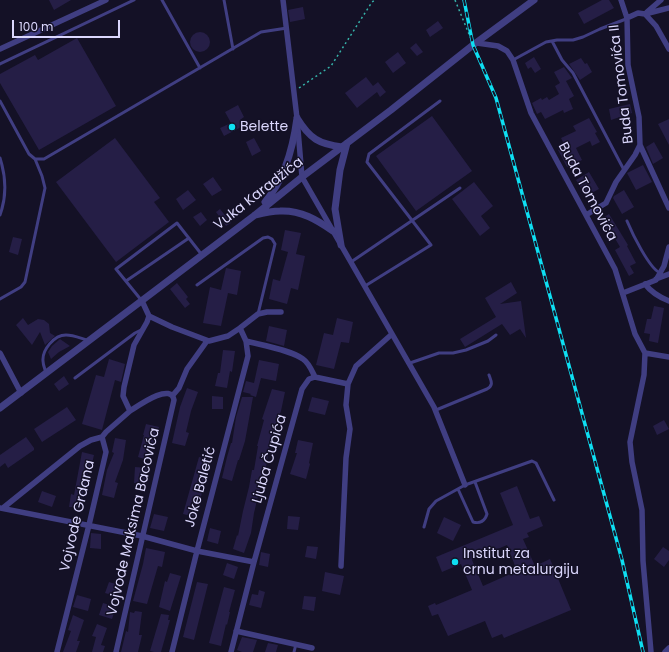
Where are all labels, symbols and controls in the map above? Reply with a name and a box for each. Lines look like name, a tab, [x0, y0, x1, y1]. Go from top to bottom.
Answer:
scale bar	[14, 12, 122, 38]
text: 100 m	[19, 18, 53, 35]
street label: Buda Tomovića II	[606, 23, 638, 145]
place label: Belette	[240, 119, 288, 135]
marker: Belette	[227, 122, 237, 132]
street label: Buda Tomovića	[554, 140, 620, 244]
street label: Vuka Karadžića	[211, 154, 307, 234]
street label: Ljuba Čupića	[249, 413, 291, 505]
street label: Vojvode Maksima Bacovića	[104, 426, 164, 618]
street label: Joke Baletić	[182, 445, 220, 529]
street label: Vojvode Grdana	[57, 459, 99, 573]
place label: Institut za crnu metalurgiju	[463, 546, 579, 578]
marker: Institut za crnu metalurgiju	[450, 557, 460, 567]

